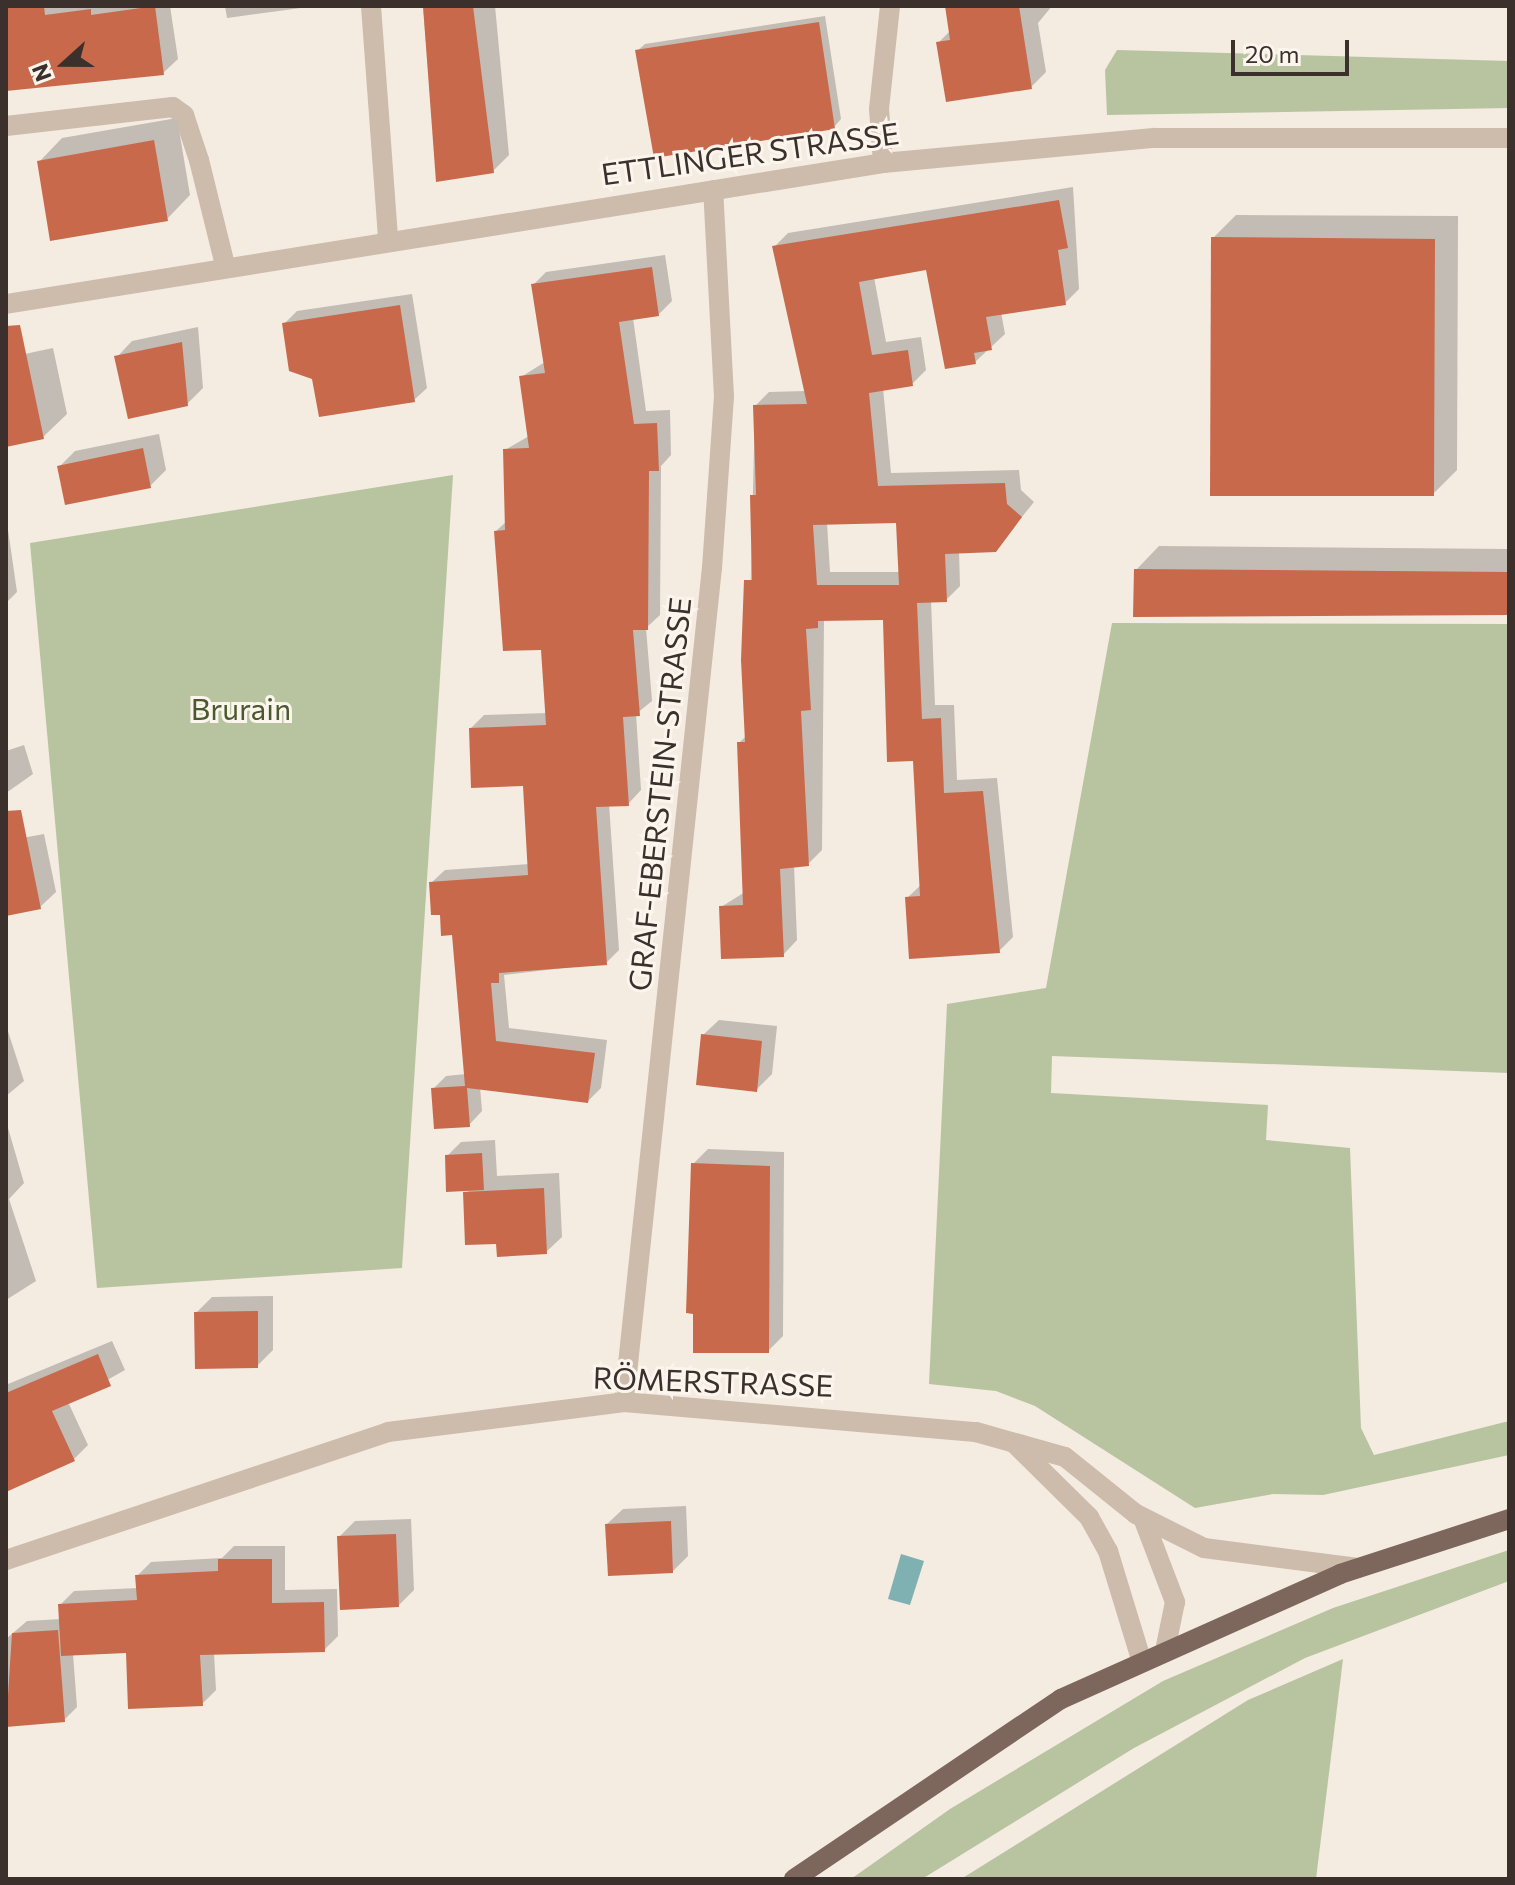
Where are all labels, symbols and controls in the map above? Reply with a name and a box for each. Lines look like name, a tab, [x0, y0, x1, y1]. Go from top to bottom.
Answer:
north arrow	[24, 24, 104, 104]
scale bar	[1235, 24, 1353, 74]
text: 20 m	[1245, 39, 1299, 68]
text: N	[26, 60, 57, 85]
street label: ETTLINGER STRASSE	[599, 114, 901, 192]
street label: GRAF-EBERSTEIN-STRASSE	[620, 595, 698, 993]
park label: Brurain	[191, 690, 291, 726]
street label: RÖMERSTRASSE	[592, 1359, 834, 1403]

